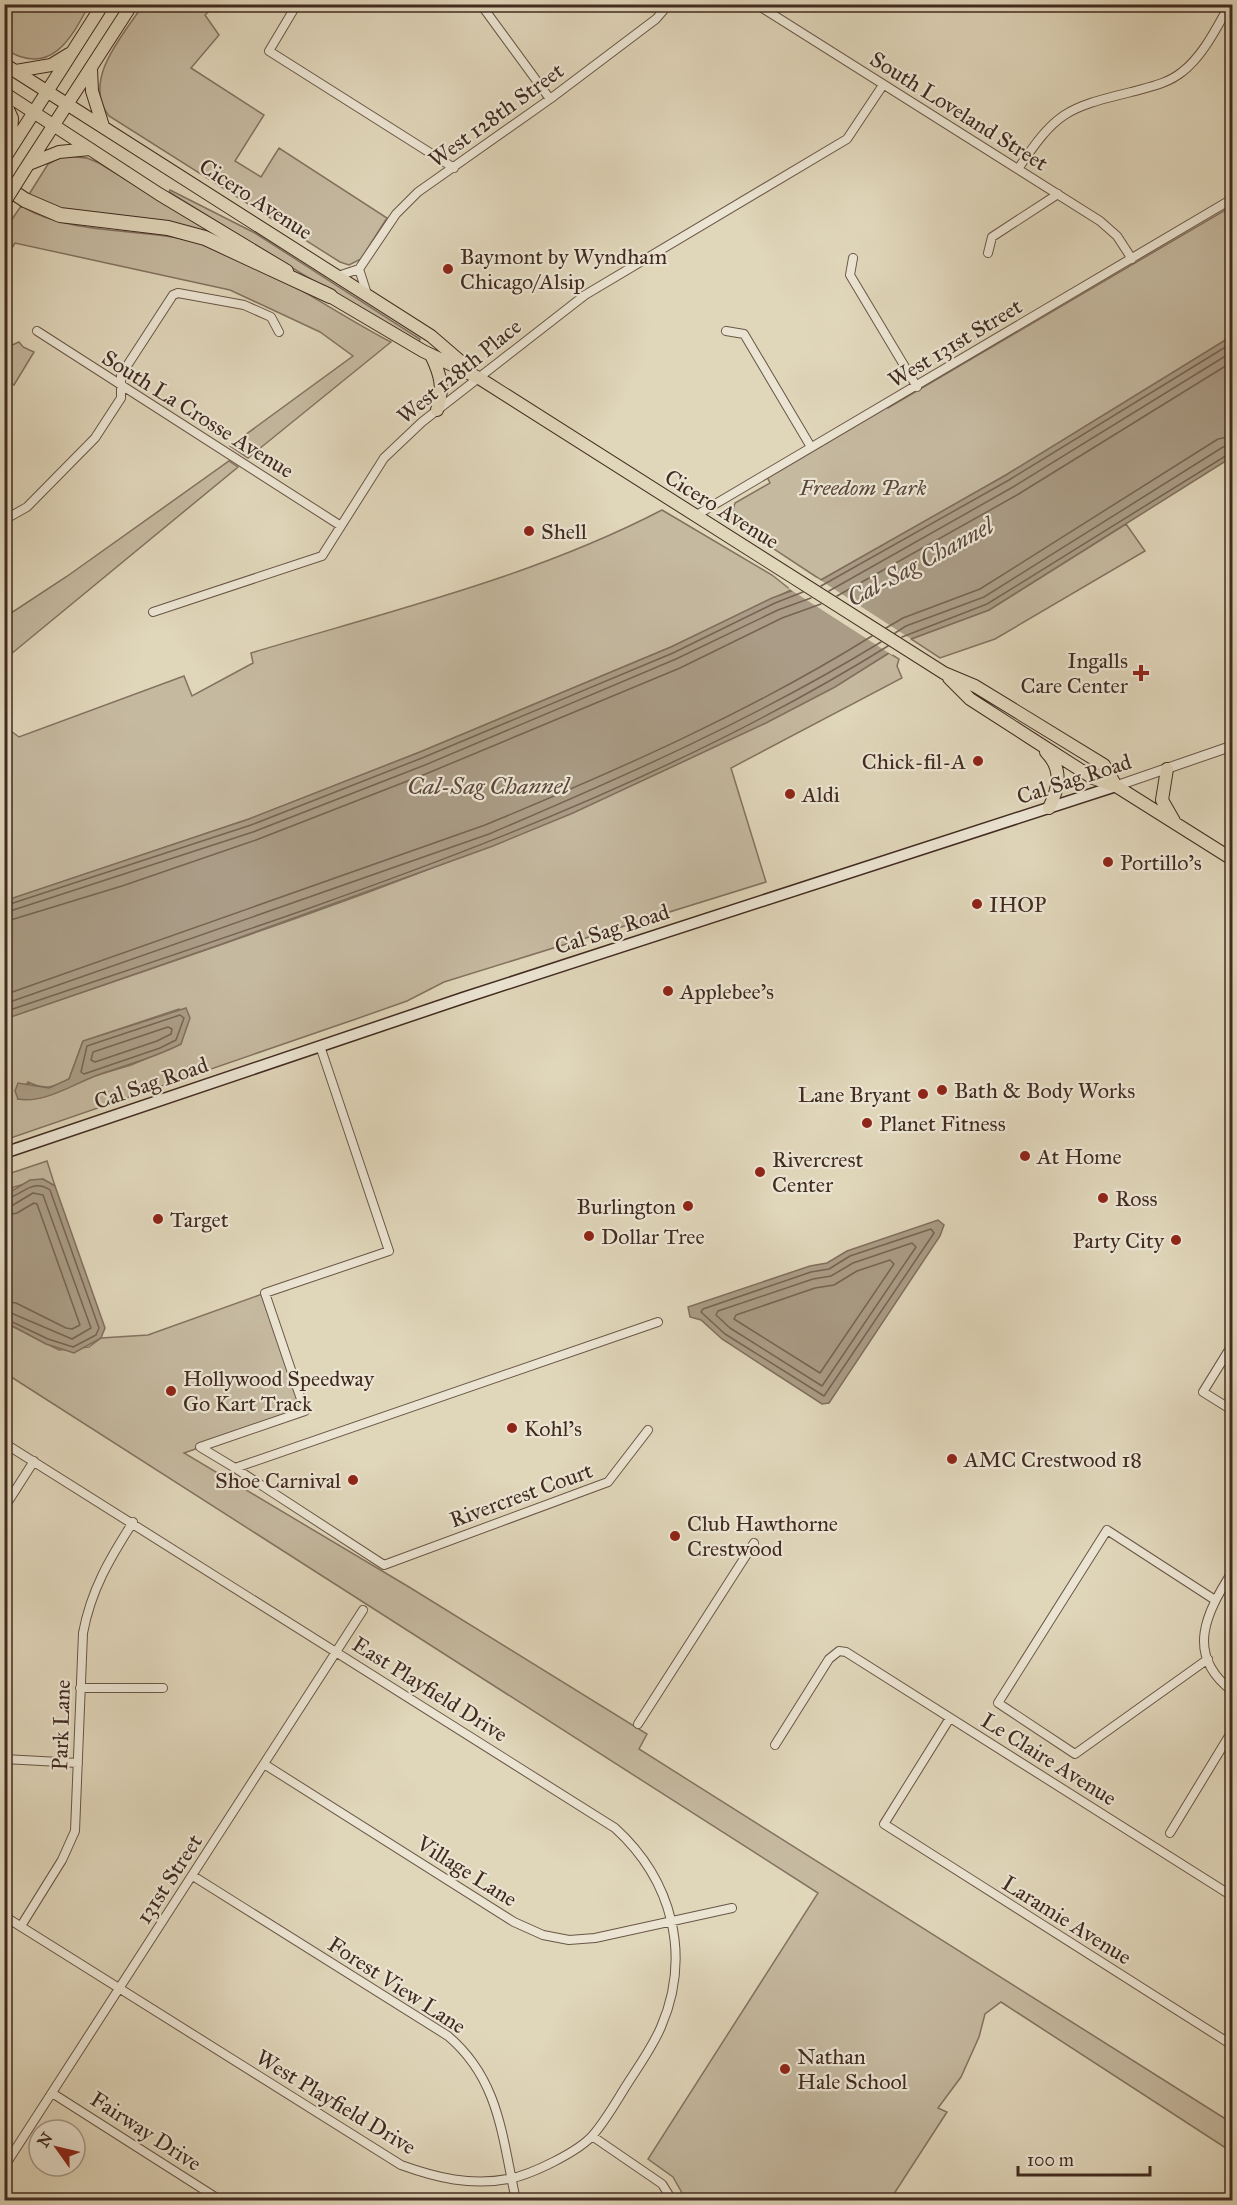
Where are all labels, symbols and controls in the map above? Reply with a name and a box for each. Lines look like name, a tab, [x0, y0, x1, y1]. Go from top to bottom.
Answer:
street label: South Loveland Street	[865, 45, 1053, 177]
street label: West 128th Street	[423, 57, 569, 173]
street label: Cicero Avenue	[194, 152, 318, 246]
place label: Baymont by Wyndham Chicago/Alsip	[460, 243, 668, 295]
marker: Baymont by Wyndham Chicago/Alsip	[441, 262, 455, 276]
street label: West 131st Street	[883, 292, 1027, 393]
street label: West 128th Place	[391, 313, 527, 429]
street label: South La Crosse Avenue	[97, 344, 299, 484]
street label: Cicero Avenue	[660, 463, 784, 555]
park label: Freedom Park	[798, 474, 927, 501]
water label: Cal-Sag Channel	[842, 510, 1001, 613]
place label: Shell	[541, 518, 587, 545]
marker: Shell	[522, 524, 536, 538]
place label: Ingalls Care Center	[1021, 647, 1129, 699]
marker: Ingalls Care Center	[1132, 664, 1150, 682]
place label: Chick-fil-A	[862, 748, 966, 775]
street label: Cal Sag Road	[1013, 748, 1135, 810]
marker: Chick-fil-A	[971, 754, 985, 768]
water label: Cal-Sag Channel	[407, 771, 571, 801]
place label: Aldi	[801, 781, 840, 808]
marker: Aldi	[783, 787, 797, 801]
place label: Portillo's	[1120, 849, 1202, 876]
marker: Portillo's	[1101, 855, 1115, 869]
place label: IHOP	[989, 891, 1047, 918]
marker: IHOP	[970, 897, 984, 911]
street label: Cal Sag Road	[551, 898, 673, 960]
place label: Applebee's	[679, 978, 774, 1005]
marker: Applebee's	[661, 984, 675, 998]
street label: Cal Sag Road	[90, 1051, 212, 1115]
place label: Bath & Body Works	[954, 1077, 1135, 1104]
place label: Lane Bryant	[798, 1081, 911, 1108]
marker: Bath & Body Works	[935, 1083, 949, 1097]
marker: Lane Bryant	[916, 1087, 930, 1101]
place label: Planet Fitness	[879, 1110, 1006, 1137]
marker: Planet Fitness	[860, 1116, 874, 1130]
place label: At Home	[1036, 1143, 1122, 1170]
place label: Rivercrest Center	[772, 1146, 863, 1198]
marker: At Home	[1018, 1149, 1032, 1163]
marker: Rivercrest Center	[753, 1165, 767, 1179]
place label: Ross	[1115, 1185, 1158, 1212]
marker: Ross	[1096, 1191, 1110, 1205]
place label: Burlington	[576, 1193, 676, 1220]
marker: Burlington	[681, 1199, 695, 1213]
place label: Target	[170, 1206, 229, 1233]
marker: Target	[151, 1212, 165, 1226]
place label: Dollar Tree	[601, 1223, 705, 1250]
place label: Party City	[1072, 1227, 1165, 1254]
marker: Dollar Tree	[582, 1229, 596, 1243]
marker: Party City	[1169, 1233, 1183, 1247]
place label: Hollywood Speedway Go Kart Track	[183, 1365, 375, 1417]
marker: Hollywood Speedway Go Kart Track	[164, 1384, 178, 1398]
place label: Kohl's	[524, 1415, 582, 1442]
marker: Kohl's	[505, 1421, 519, 1435]
place label: AMC Crestwood 18	[963, 1446, 1142, 1473]
marker: AMC Crestwood 18	[945, 1452, 959, 1466]
street label: Rivercrest Court	[446, 1457, 596, 1533]
place label: Shoe Carnival	[215, 1467, 341, 1494]
marker: Shoe Carnival	[346, 1473, 360, 1487]
place label: Club Hawthorne Crestwood	[687, 1510, 838, 1562]
marker: Club Hawthorne Crestwood	[668, 1529, 682, 1543]
street label: East Playfield Drive	[347, 1630, 513, 1748]
street label: Park Lane	[46, 1679, 76, 1771]
street label: Le Claire Avenue	[976, 1707, 1122, 1811]
street label: 131st Street	[130, 1829, 208, 1929]
street label: Village Lane	[411, 1829, 522, 1912]
street label: Laramie Avenue	[997, 1869, 1137, 1971]
street label: Forest View Lane	[323, 1930, 471, 2040]
place label: Nathan Hale School	[797, 2043, 908, 2095]
street label: West Playfield Drive	[251, 2044, 421, 2160]
marker: Nathan Hale School	[778, 2062, 792, 2076]
street label: Fairway Drive	[85, 2085, 207, 2177]
north arrow	[27, 2118, 87, 2178]
text: N	[33, 2129, 57, 2151]
scale bar	[1018, 2139, 1150, 2177]
text: 100 m	[1027, 2149, 1074, 2171]

